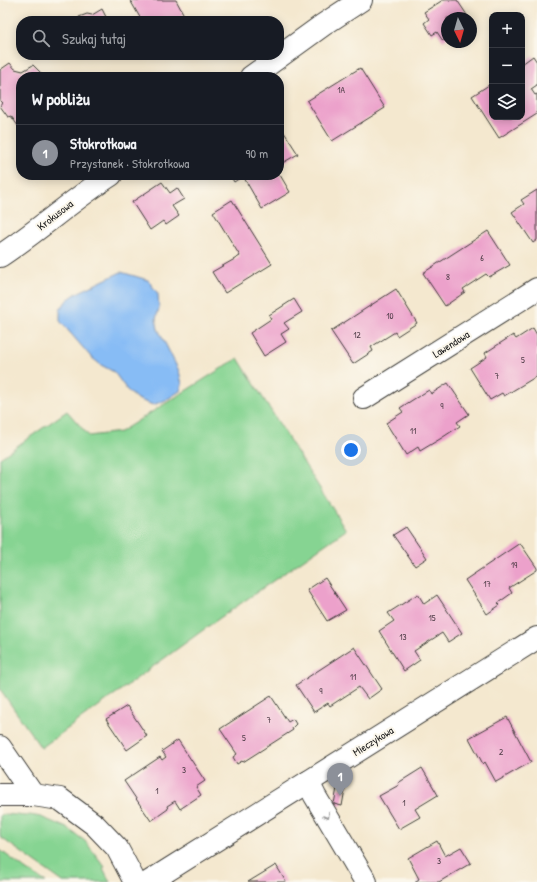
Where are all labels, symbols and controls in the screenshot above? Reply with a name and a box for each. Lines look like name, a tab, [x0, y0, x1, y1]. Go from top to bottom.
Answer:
north arrow	[441, 12, 477, 48]
map controls	[489, 12, 525, 120]
button: +	[489, 12, 525, 48]
search box	[16, 16, 284, 60]
icon: search	[30, 27, 52, 49]
text: Szukaj tutaj	[62, 28, 126, 49]
button: −	[489, 48, 525, 84]
house number: 1A	[337, 84, 345, 96]
button: layers	[489, 84, 525, 120]
text: W pobliżu	[32, 87, 90, 110]
text: Stokrotkowa	[70, 133, 136, 154]
text: 1	[43, 144, 47, 162]
text: 90 m	[246, 144, 268, 162]
text: Przystanek · Stokrotkowa	[70, 154, 189, 172]
street label: Krokusowa	[34, 196, 76, 233]
house number: 6	[480, 252, 484, 264]
house number: 8	[446, 271, 450, 283]
house number: 10	[386, 310, 394, 322]
street label: Lawendowa	[430, 327, 473, 361]
house number: 12	[353, 329, 362, 341]
house number: 5	[521, 354, 525, 366]
house number: 7	[495, 370, 500, 382]
house number: 9	[440, 400, 444, 412]
house number: 11	[410, 425, 416, 437]
your location	[341, 440, 361, 460]
house number: 19	[511, 559, 518, 571]
house number: 17	[483, 578, 491, 590]
house number: 15	[428, 612, 436, 624]
house number: 13	[399, 631, 407, 643]
house number: 11	[350, 671, 356, 683]
house number: 9	[319, 685, 323, 697]
house number: 7	[267, 714, 272, 726]
street label: Mieczykowa	[350, 723, 397, 759]
house number: 5	[242, 732, 246, 744]
house number: 2	[499, 746, 504, 758]
pin: 1	[327, 763, 353, 796]
house number: 3	[182, 764, 186, 776]
house number: 1	[155, 785, 159, 797]
house number: 1	[402, 797, 406, 809]
one-way arrow	[322, 812, 329, 819]
house number: 3	[437, 855, 441, 867]

